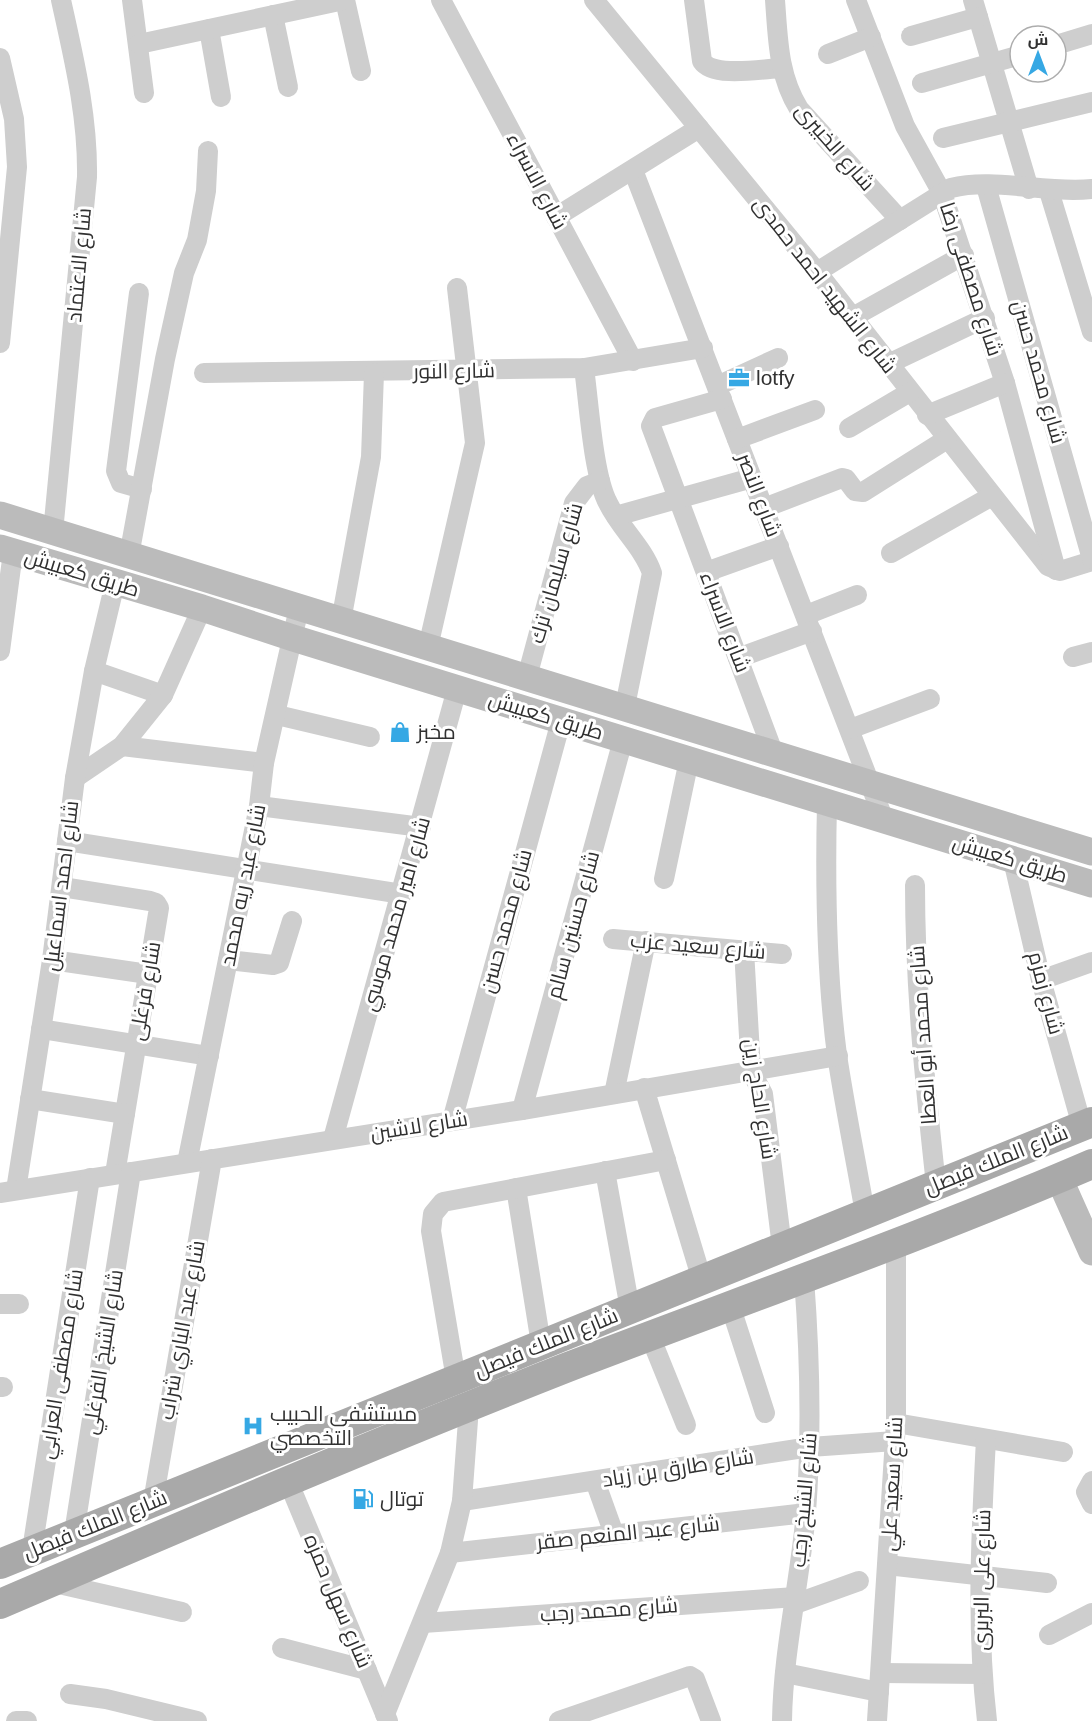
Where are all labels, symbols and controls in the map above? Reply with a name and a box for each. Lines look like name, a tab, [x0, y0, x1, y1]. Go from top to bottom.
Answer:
north arrow	[1008, 24, 1068, 84]
text: ش	[1028, 31, 1048, 49]
street label: شارع الخبيرى	[789, 98, 880, 197]
street label: شارع الاسراء	[500, 129, 572, 234]
street label: شارع الشهيد احمد حمدى	[747, 192, 901, 379]
street label: شارع مصطفى رضا	[933, 199, 1007, 360]
street label: شارع الاعتماد	[62, 207, 98, 323]
street label: شارع محمد حسن	[1005, 298, 1071, 447]
street label: شارع النور	[412, 358, 495, 386]
office icon: lotfy	[727, 366, 751, 390]
place label: lotfy	[756, 366, 795, 389]
street label: شارع النصر	[730, 449, 786, 541]
street label: شارع سليمان ترك	[524, 500, 589, 647]
street label: طريق كعبيش	[21, 544, 142, 603]
street label: شارع الاسراء	[693, 568, 755, 677]
street label: طريق كعبيش	[485, 687, 606, 746]
shop icon: مخبز	[388, 720, 412, 744]
place label: مخبز	[416, 720, 456, 744]
street label: شارع احمد اسماعيل	[39, 799, 85, 973]
street label: شارع عبد ريه محمد	[216, 802, 272, 968]
street label: شارع امير محمد موسي	[357, 814, 438, 1015]
street label: طريق كعبيش	[949, 830, 1070, 889]
street label: شارع محمد حسن	[475, 846, 539, 996]
street label: شارع حسنين سالم	[542, 848, 606, 1002]
street label: شارع سعيد عزب	[629, 928, 767, 966]
street label: شارع فرغلى	[124, 940, 167, 1043]
street label: شارع محمد أبو العطا	[904, 944, 943, 1126]
street label: شارع زمزم	[1021, 949, 1069, 1038]
street label: شارع الحاج زين	[737, 1037, 781, 1162]
street label: شارع لاشين	[369, 1106, 470, 1148]
street label: شارع الملك فيصل	[921, 1120, 1072, 1202]
street label: شارع عبد الباري شراب	[154, 1238, 214, 1422]
street label: شارع مصطفى العرابي	[34, 1267, 92, 1461]
street label: شارع الشيخ الفرغلي	[78, 1268, 132, 1437]
street label: شارع الملك فيصل	[471, 1303, 622, 1385]
place label: مستشفى الحبيب التخصصي	[270, 1402, 417, 1453]
hospital icon: مستشفى الحبيب التخصصي	[241, 1414, 265, 1438]
street label: شارع سعيد علي	[876, 1416, 912, 1552]
street label: شارع الشيخ رجب	[786, 1431, 824, 1569]
street label: شارع طارق بن زياد	[601, 1444, 756, 1494]
street label: شارع الملك فيصل	[20, 1485, 171, 1567]
fuel station icon: توتال	[351, 1487, 375, 1511]
place label: توتال	[380, 1487, 424, 1512]
street label: شارع على البربرى	[969, 1509, 997, 1651]
street label: شارع عبد المنعم صقر	[534, 1511, 721, 1557]
street label: شارع سهل حمزه	[297, 1531, 377, 1672]
street label: شارع محمد رجب	[539, 1593, 679, 1629]

